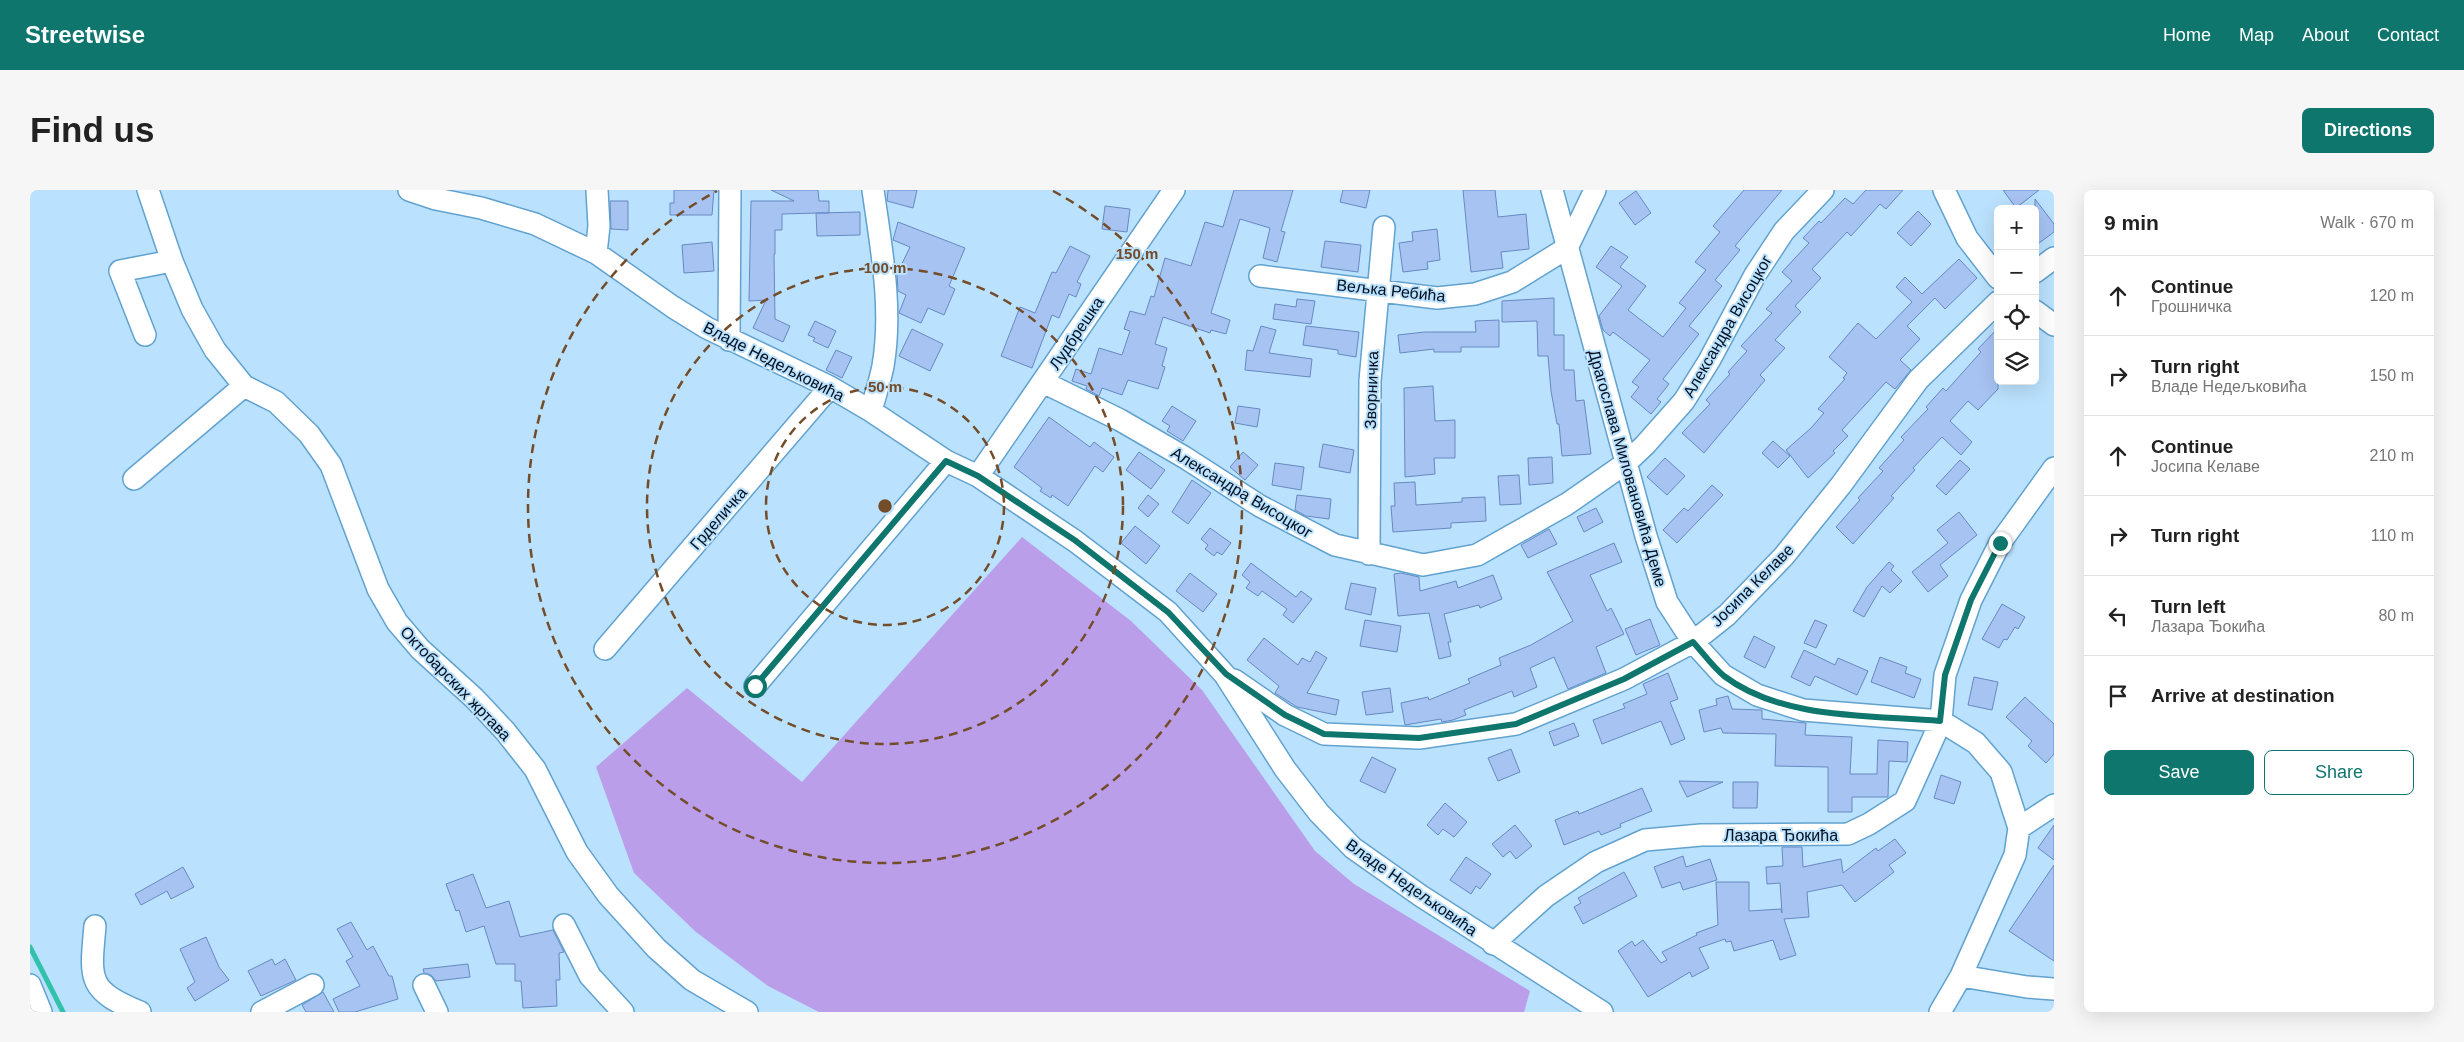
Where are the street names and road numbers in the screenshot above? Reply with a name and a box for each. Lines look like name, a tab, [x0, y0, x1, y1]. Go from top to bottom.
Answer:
street label: Александра Висоцког	[1680, 252, 1775, 400]
street label: Вељка Ребића	[1336, 276, 1446, 305]
street label: Лудбрешка	[1046, 294, 1107, 373]
street label: Владе Недељковића	[701, 319, 847, 404]
street label: Драгослава Миловановића Деме	[1585, 348, 1670, 589]
street label: Зворничка	[1362, 351, 1381, 429]
street label: Александра Висоцког	[1168, 444, 1315, 541]
street label: Грделичка	[687, 484, 750, 553]
street label: Јосипа Келаве	[1708, 541, 1797, 630]
street label: Октобарских жртава	[397, 623, 514, 744]
street label: Лазара Ђокића	[1724, 827, 1838, 844]
street label: Владе Недељковића	[1343, 836, 1480, 939]

